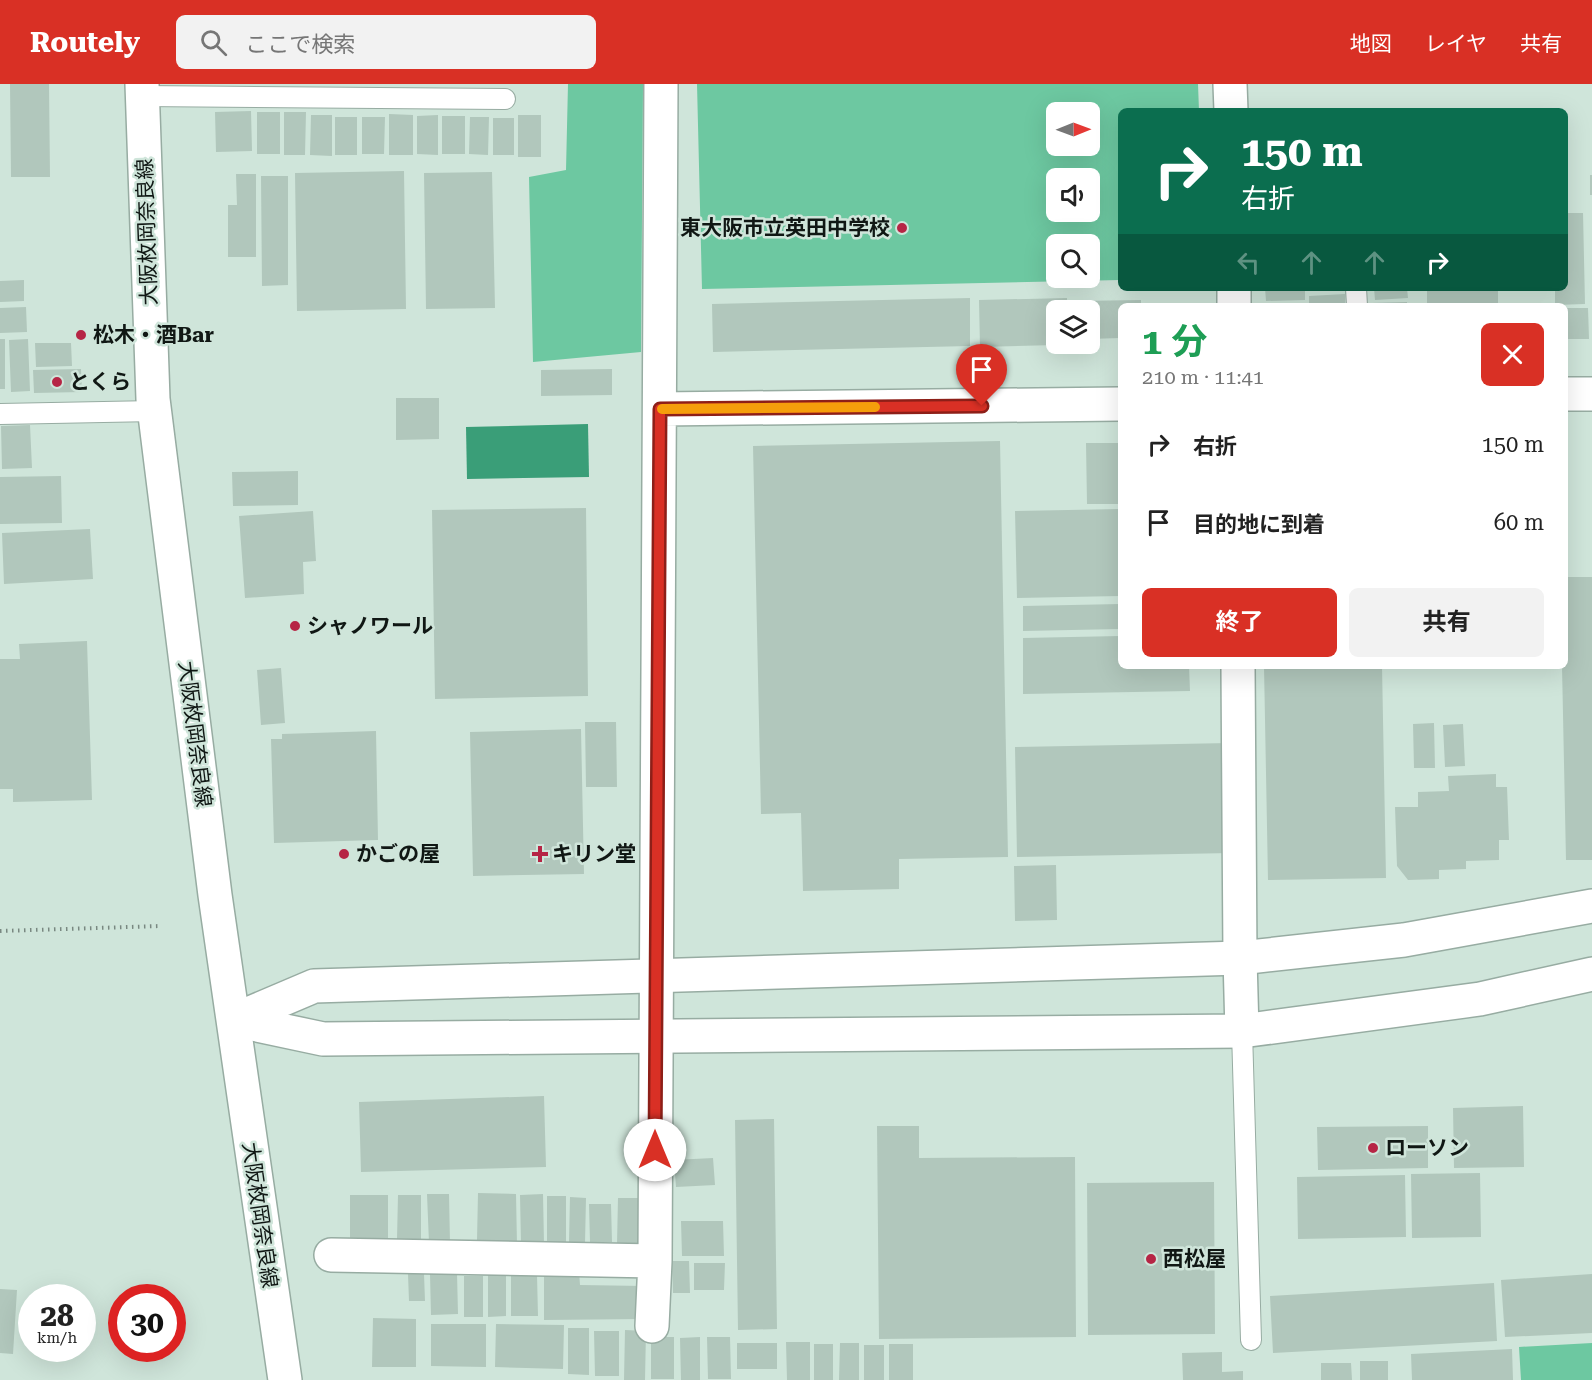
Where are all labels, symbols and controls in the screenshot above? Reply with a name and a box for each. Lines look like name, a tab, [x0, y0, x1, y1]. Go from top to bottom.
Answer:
search box	[176, 15, 596, 69]
text: Routely	[30, 26, 140, 59]
icon: search	[197, 26, 230, 59]
text: ここで検索	[245, 32, 355, 57]
text: 地図	[1350, 32, 1392, 56]
text: レイヤ	[1425, 32, 1487, 56]
text: 共有	[1520, 32, 1562, 56]
north arrow	[1046, 102, 1100, 156]
map controls	[1046, 102, 1100, 354]
text: 150 m	[1241, 127, 1363, 176]
icon: right	[1142, 132, 1220, 210]
street label: 大阪枚岡奈良線	[132, 158, 162, 306]
button: sound	[1046, 168, 1100, 222]
text: 右折	[1241, 183, 1295, 215]
place label: 東大阪市立英田中学校	[680, 216, 890, 240]
marker: 東大阪市立英田中学校	[895, 221, 909, 235]
button: search	[1046, 234, 1100, 288]
icon: left	[1232, 246, 1265, 279]
icon: ahead	[1295, 246, 1328, 279]
icon: ahead	[1358, 246, 1391, 279]
icon: right	[1421, 246, 1454, 279]
button: layers	[1046, 300, 1100, 354]
text: 1 分	[1142, 321, 1207, 363]
place label: 松木・酒Bar	[93, 323, 214, 347]
button: close	[1481, 323, 1544, 386]
marker: 松木・酒Bar	[74, 328, 88, 342]
pin	[956, 344, 1007, 406]
icon: arrive	[965, 353, 998, 386]
text: 210 m · 11:41	[1142, 365, 1264, 389]
place label: とくら	[69, 370, 131, 394]
marker: とくら	[50, 375, 64, 389]
icon: right	[1142, 428, 1175, 461]
text: 150 m	[1481, 432, 1544, 457]
text: 右折	[1193, 434, 1237, 459]
icon: arrive	[1142, 506, 1175, 539]
text: 60 m	[1494, 510, 1544, 535]
text: 目的地に到着	[1193, 512, 1325, 537]
button: 終了	[1142, 588, 1337, 657]
button: 共有	[1349, 588, 1544, 657]
place label: シャノワール	[307, 614, 433, 638]
marker: シャノワール	[288, 619, 302, 633]
street label: 大阪枚岡奈良線	[174, 660, 216, 808]
place label: かごの屋	[356, 842, 440, 866]
place label: キリン堂	[552, 842, 636, 866]
marker: かごの屋	[337, 847, 351, 861]
marker: キリン堂	[533, 847, 547, 861]
position arrow	[623, 1118, 687, 1182]
place label: ローソン	[1385, 1136, 1469, 1160]
street label: 大阪枚岡奈良線	[238, 1141, 282, 1289]
marker: ローソン	[1366, 1141, 1380, 1155]
place label: 西松屋	[1163, 1247, 1226, 1271]
marker: 西松屋	[1144, 1252, 1158, 1266]
speed limit sign: 30	[108, 1284, 186, 1362]
text: 28	[40, 1298, 74, 1333]
text: km/h	[37, 1329, 77, 1347]

